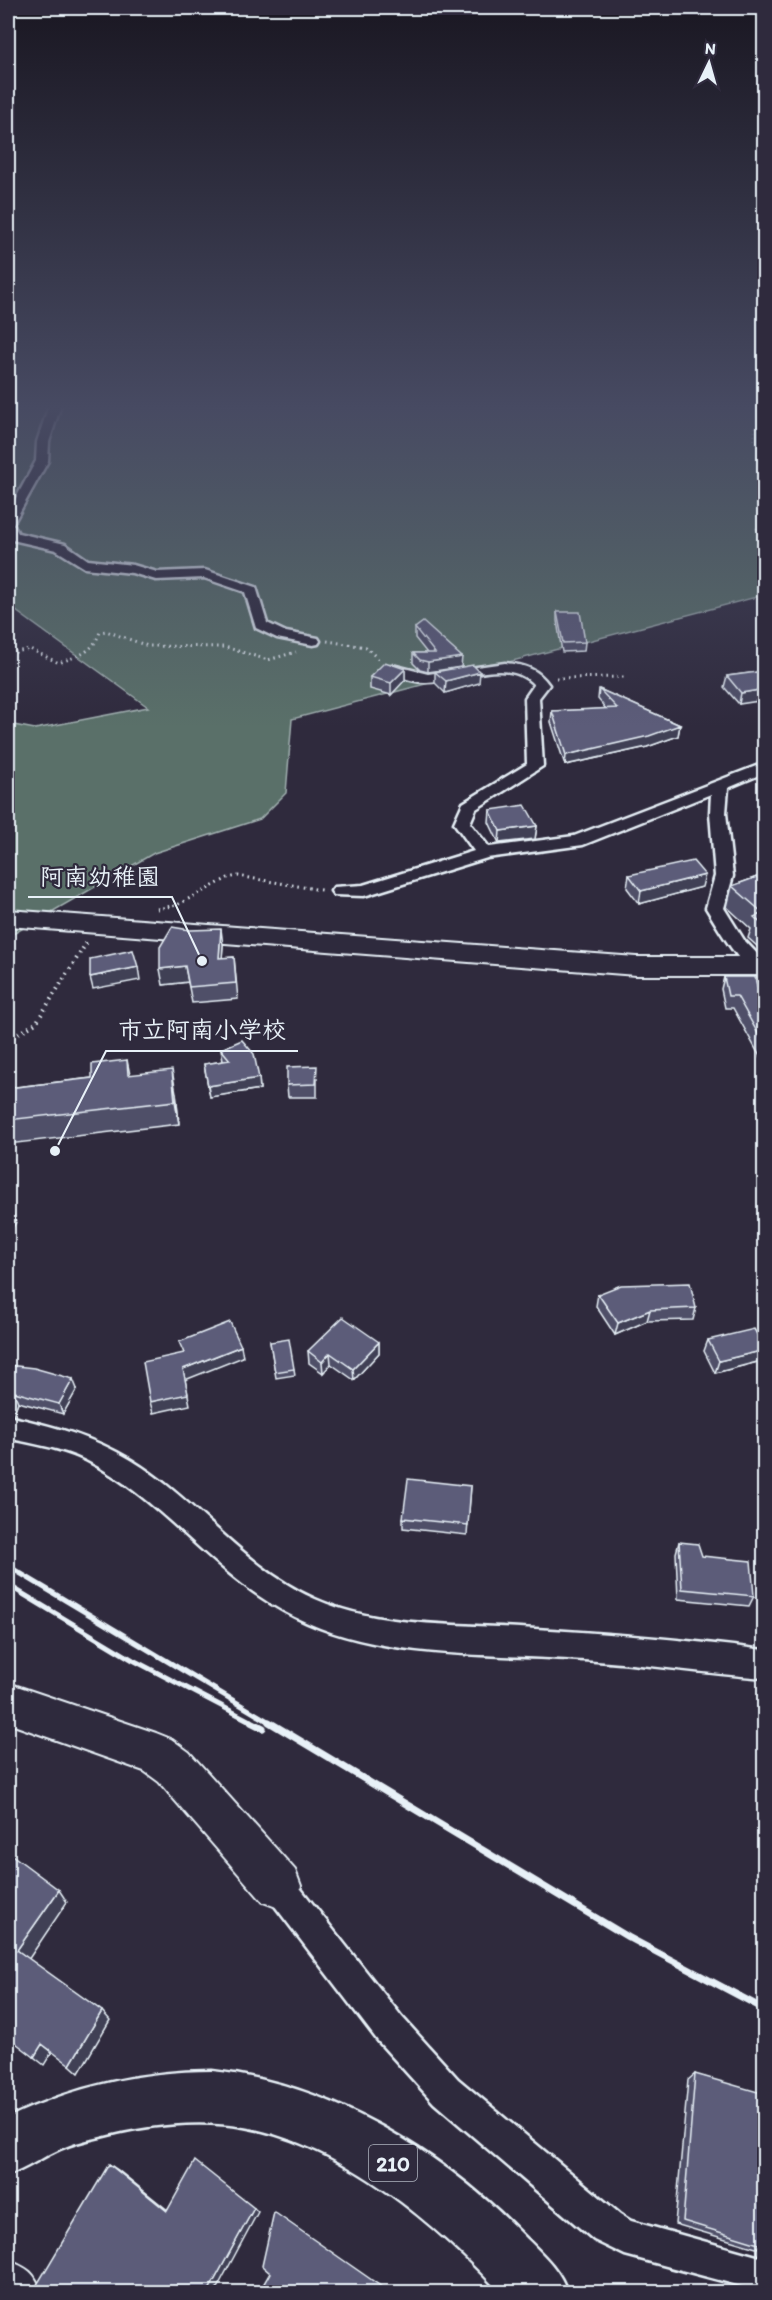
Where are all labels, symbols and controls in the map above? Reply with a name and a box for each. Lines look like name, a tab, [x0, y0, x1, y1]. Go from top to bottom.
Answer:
north arrow	[679, 33, 739, 93]
text: N	[704, 39, 716, 58]
callout: 阿南幼稚園	[28, 855, 172, 897]
text: 阿南幼稚園	[40, 862, 160, 891]
callout: 市立阿南小学校	[106, 1009, 298, 1051]
text: 市立阿南小学校	[118, 1015, 286, 1044]
road number: 210	[369, 2145, 417, 2181]

